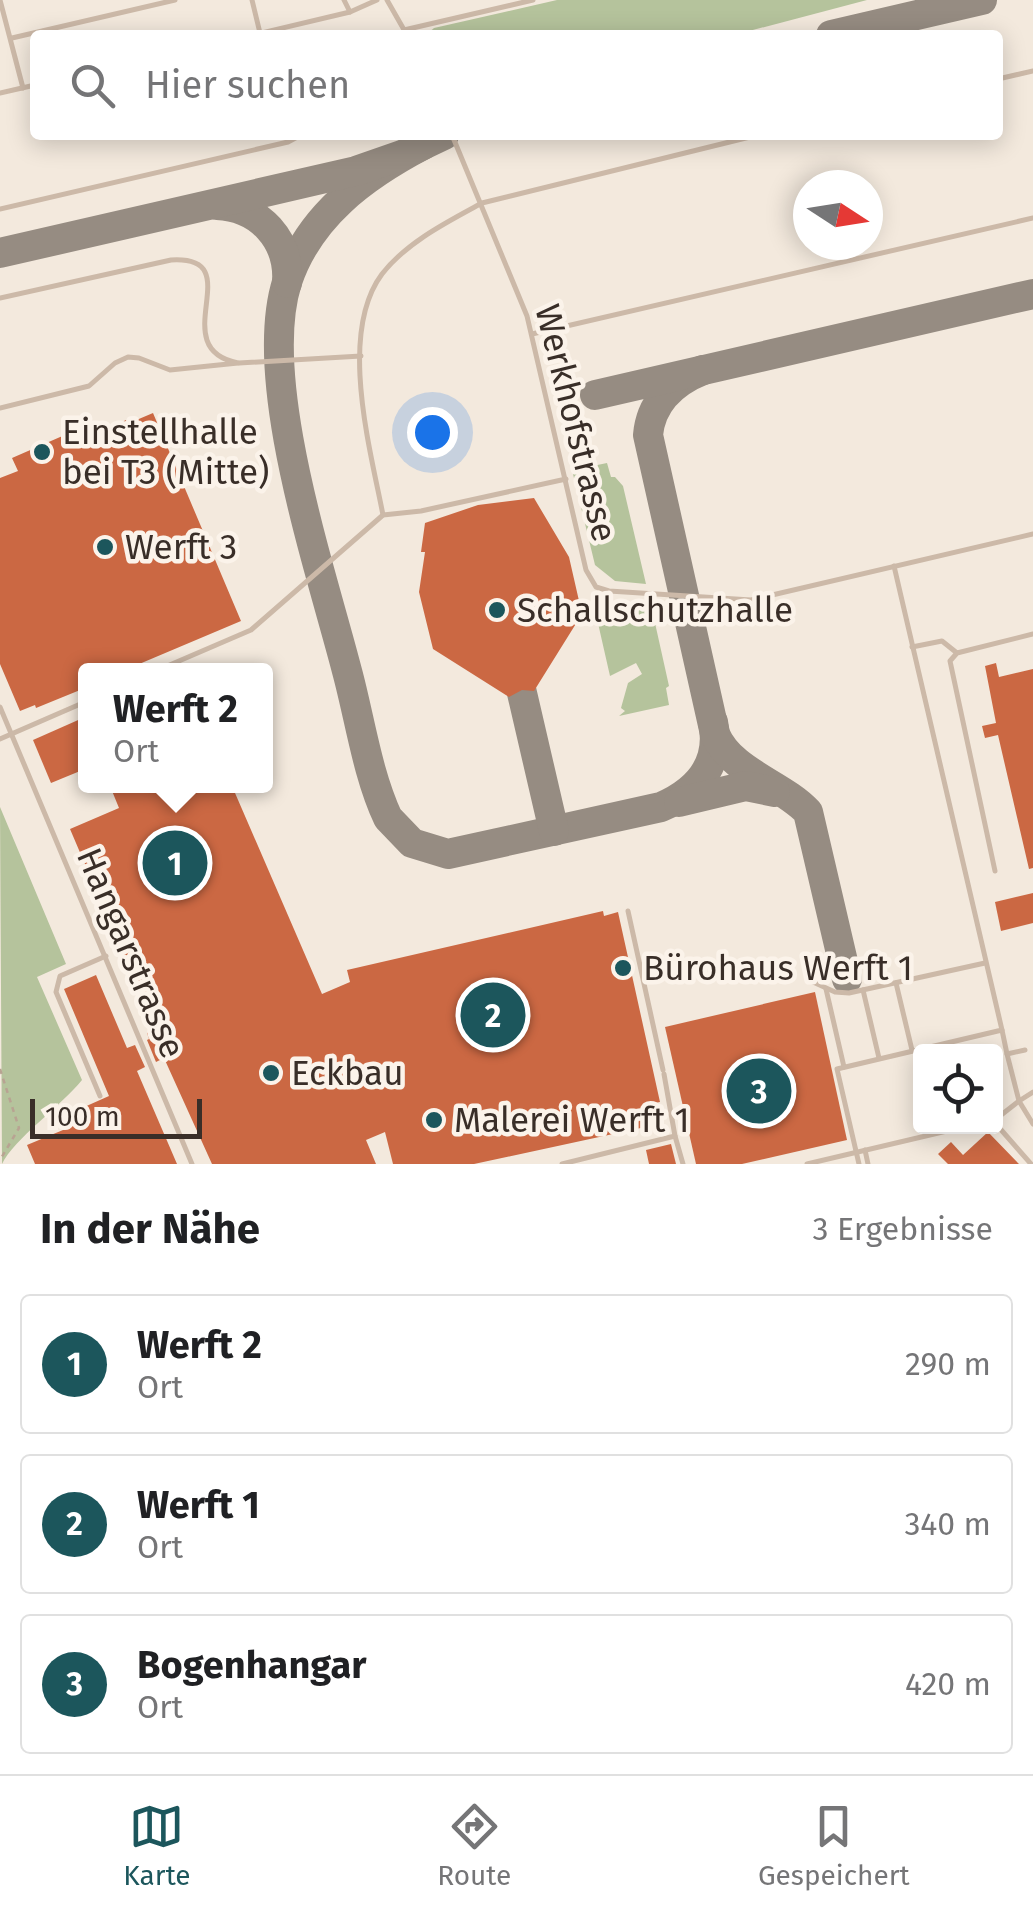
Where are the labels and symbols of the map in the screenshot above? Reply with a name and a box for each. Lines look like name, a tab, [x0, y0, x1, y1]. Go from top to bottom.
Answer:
north arrow	[793, 170, 883, 260]
street label: Werkhofstrasse	[526, 300, 626, 546]
your location	[407, 407, 458, 458]
place label: Einstellhalle bei T3 (Mitte)	[62, 411, 269, 493]
marker: Einstellhalle bei T3 (Mitte)	[31, 441, 53, 463]
place label: Werft 3	[125, 526, 237, 568]
marker: Werft 3	[94, 536, 116, 558]
place label: Schallschutzhalle	[517, 589, 793, 631]
marker: Schallschutzhalle	[486, 599, 508, 621]
pin: 1	[142, 826, 208, 900]
street label: Hangarstrasse	[68, 842, 194, 1064]
place label: Bürohaus Werft 1	[643, 947, 913, 989]
marker: Bürohaus Werft 1	[612, 957, 634, 979]
pin: 2	[460, 978, 526, 1052]
place label: Eckbau	[291, 1052, 404, 1094]
pin: 3	[726, 1054, 792, 1128]
marker: Eckbau	[260, 1062, 282, 1084]
scale bar	[30, 1094, 202, 1138]
place label: Malerei Werft 1	[454, 1099, 690, 1141]
marker: Malerei Werft 1	[423, 1109, 445, 1131]

